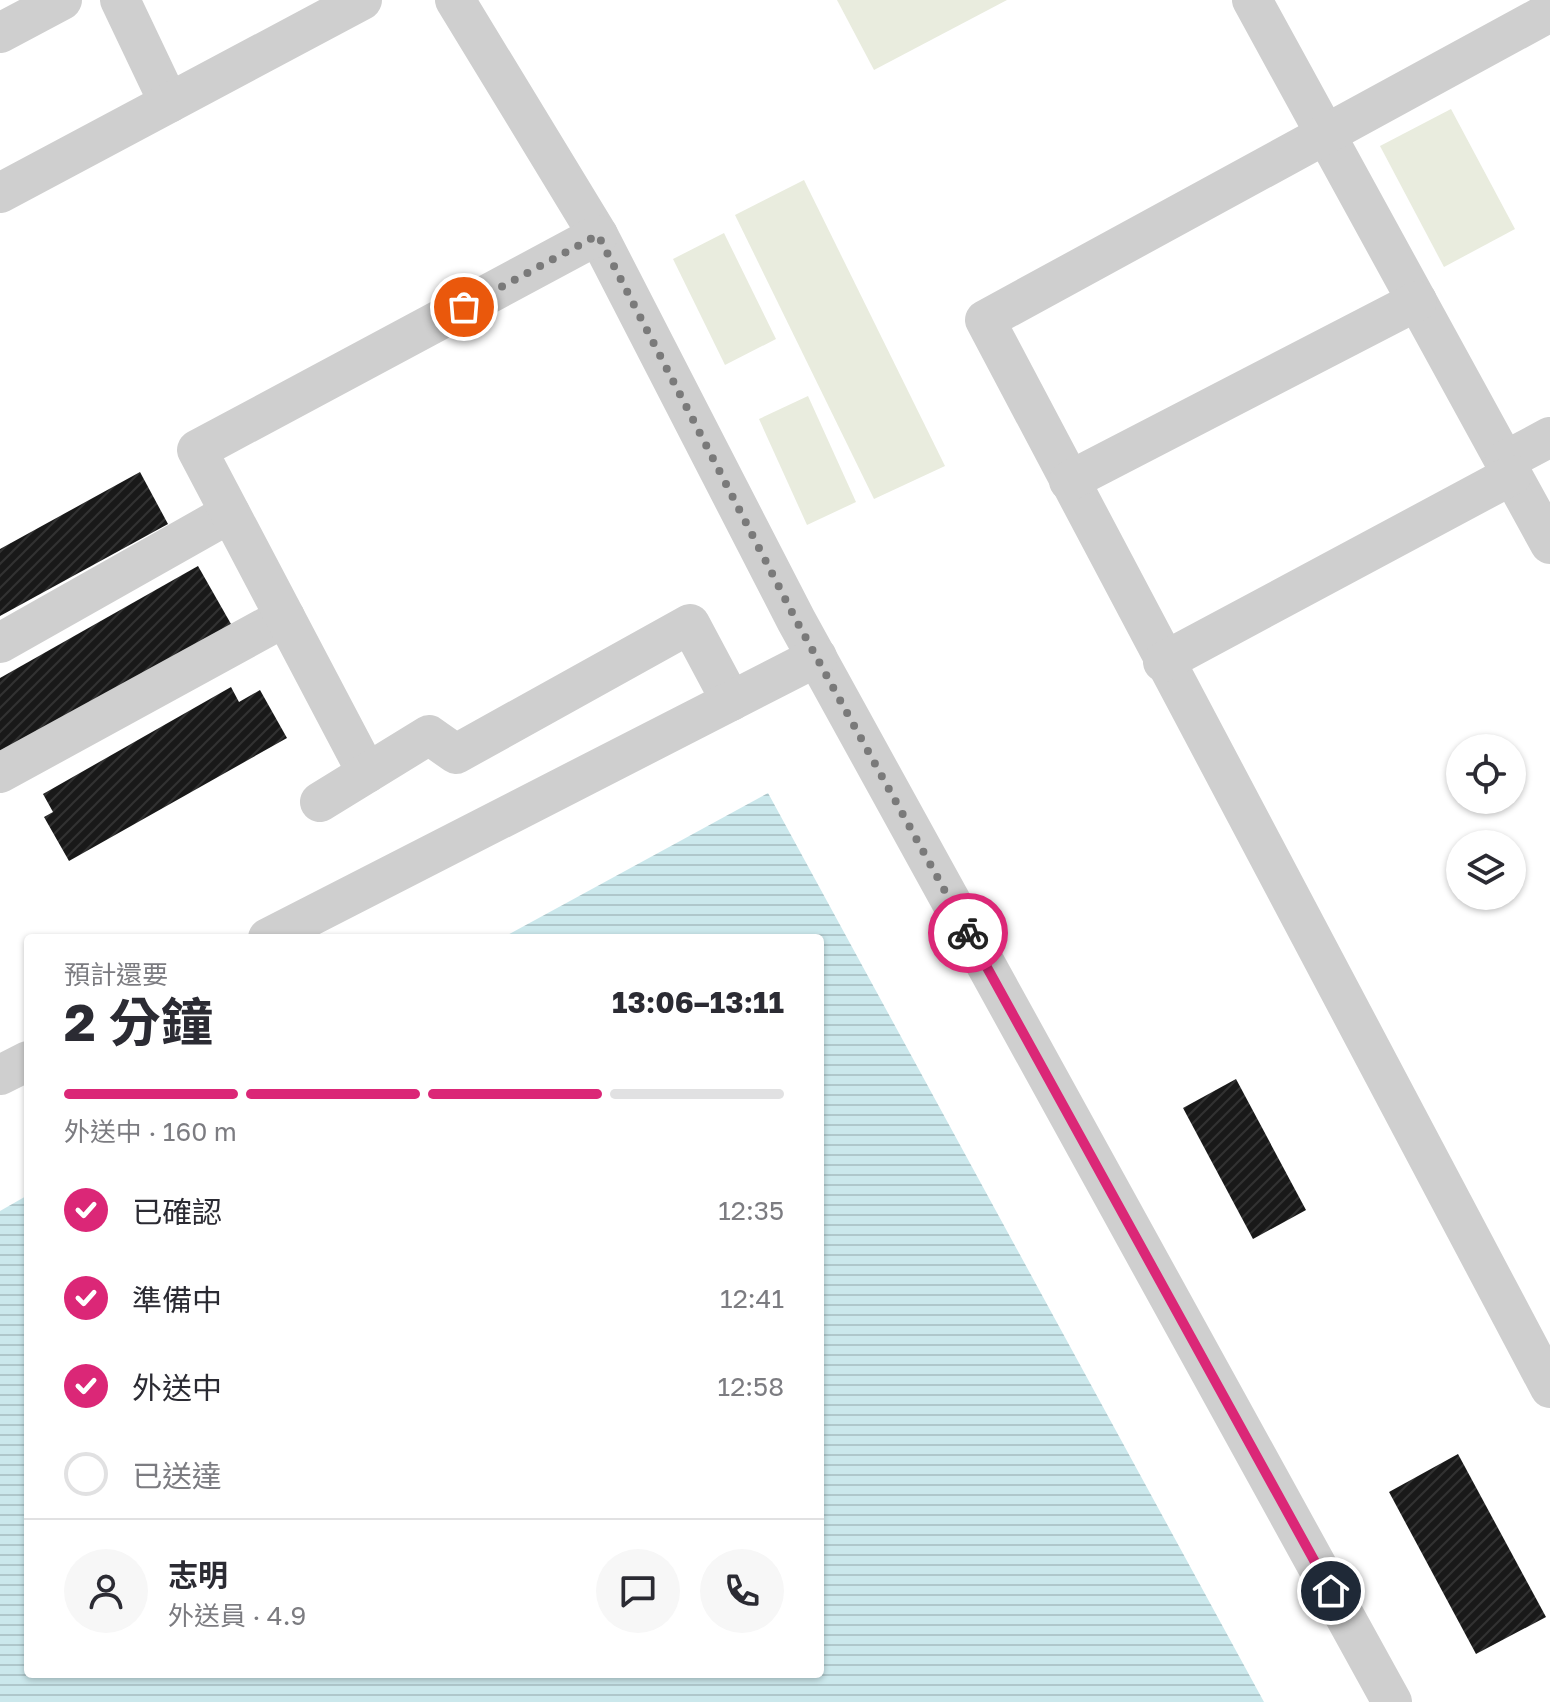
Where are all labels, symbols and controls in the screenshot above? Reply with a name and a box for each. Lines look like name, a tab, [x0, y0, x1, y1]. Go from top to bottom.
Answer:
pin	[430, 273, 498, 341]
icon: bag	[442, 285, 486, 329]
map controls	[1446, 734, 1526, 910]
button: locate	[1446, 734, 1526, 814]
button: layers	[1446, 830, 1526, 910]
courier	[928, 893, 1008, 973]
icon: bike	[946, 911, 990, 955]
text: 預計還要	[64, 959, 168, 990]
text: 13:06–13:11	[612, 984, 784, 1020]
text: 2 分鐘	[64, 990, 213, 1052]
text: 外送中 · 160 m	[64, 1116, 237, 1147]
icon: check	[64, 1188, 108, 1232]
text: 已確認	[132, 1194, 222, 1230]
text: 12:35	[718, 1195, 784, 1226]
icon: check	[64, 1276, 108, 1320]
text: 準備中	[132, 1282, 222, 1318]
text: 12:41	[720, 1283, 784, 1314]
icon: check	[64, 1364, 108, 1408]
text: 外送中	[132, 1370, 222, 1406]
text: 12:58	[718, 1371, 784, 1402]
text: 已送達	[132, 1458, 222, 1494]
button: person	[64, 1549, 148, 1633]
button: chat	[596, 1549, 680, 1633]
button: phone	[700, 1549, 784, 1633]
text: 志明	[168, 1557, 228, 1593]
pin	[1297, 1557, 1365, 1625]
icon: home	[1309, 1569, 1353, 1613]
text: 外送員 · 4.9	[168, 1600, 306, 1631]

